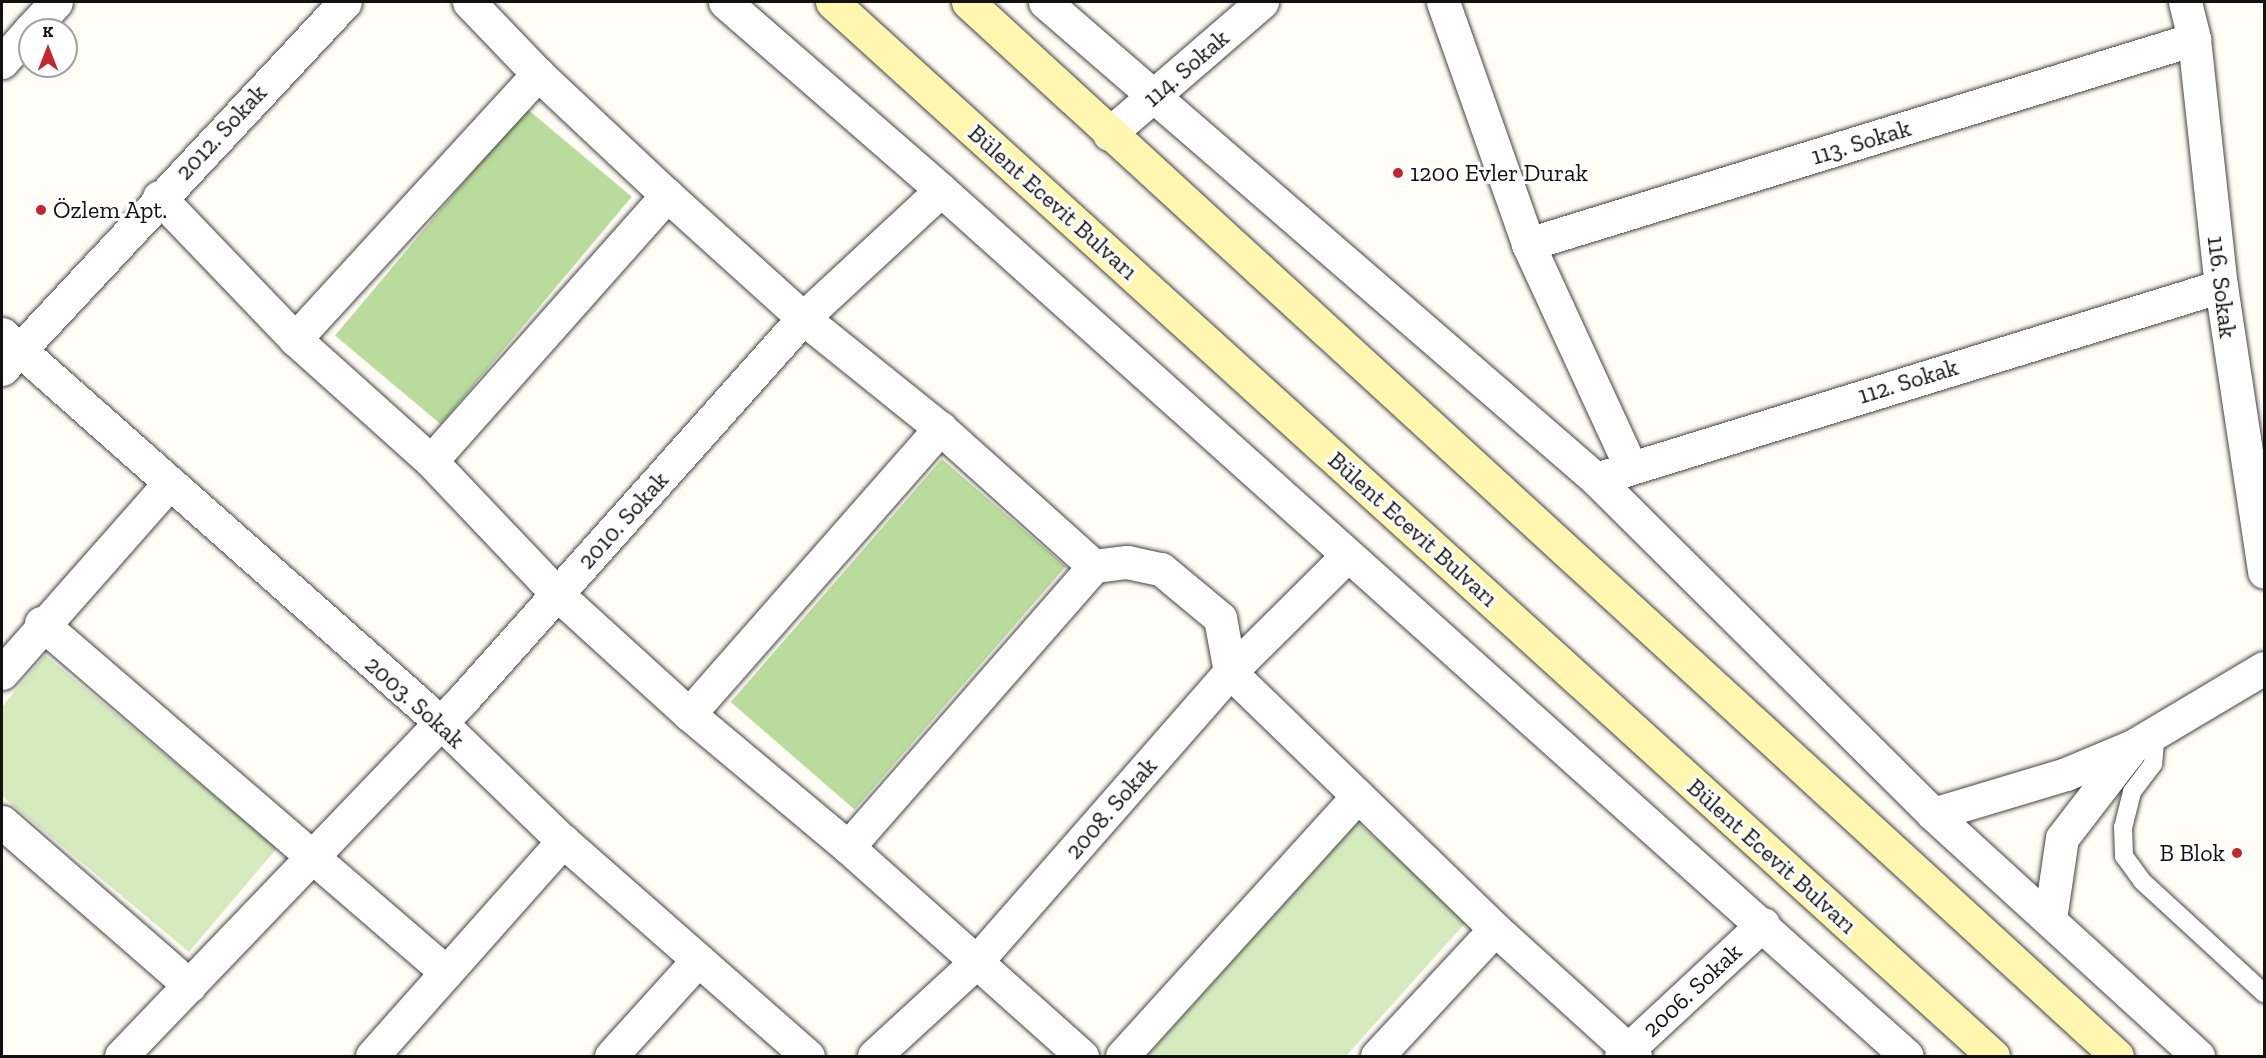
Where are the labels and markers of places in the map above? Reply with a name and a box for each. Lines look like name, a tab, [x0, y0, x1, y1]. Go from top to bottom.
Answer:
place label: 1200 Evler Durak	[1410, 159, 1588, 187]
marker: 1200 Evler Durak	[1391, 166, 1405, 180]
place label: Özlem Apt.	[53, 196, 168, 224]
marker: Özlem Apt.	[34, 203, 48, 217]
place label: B Blok	[2160, 839, 2225, 867]
marker: B Blok	[2230, 846, 2244, 860]

